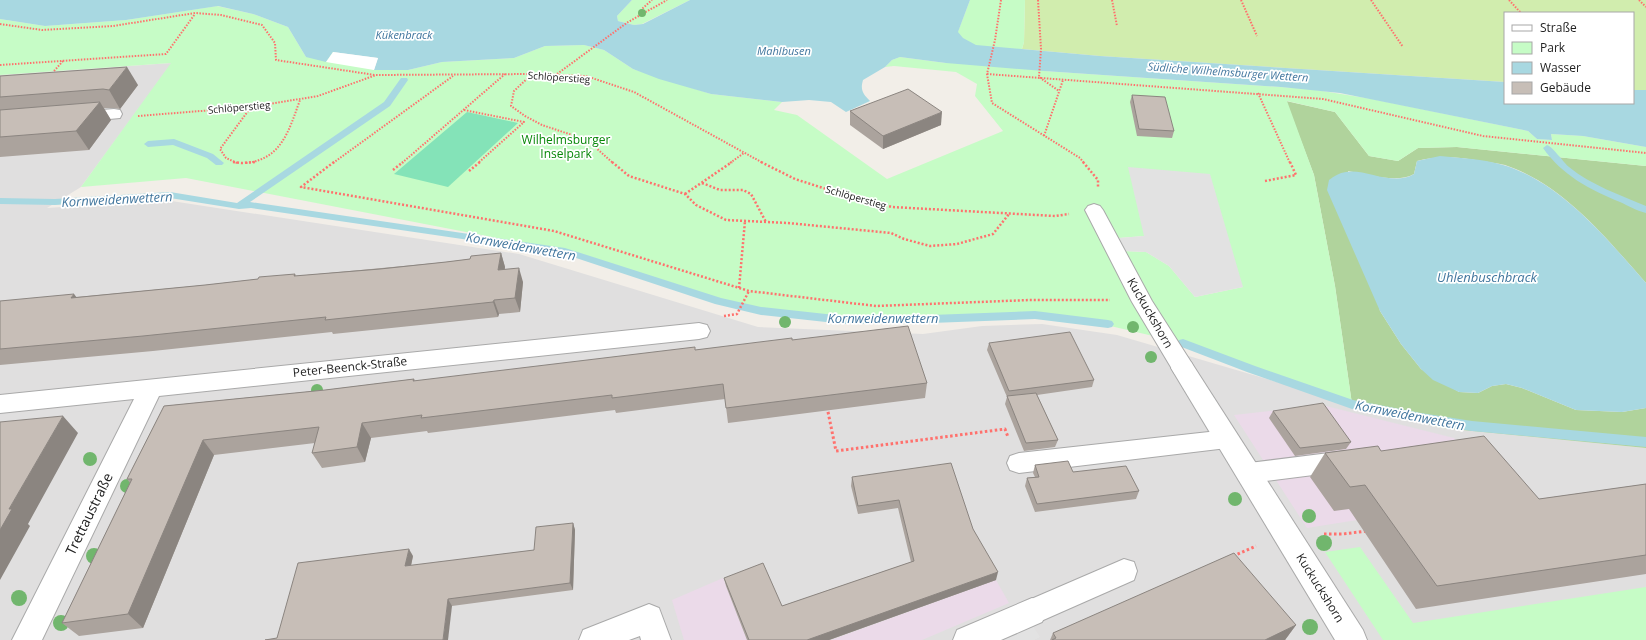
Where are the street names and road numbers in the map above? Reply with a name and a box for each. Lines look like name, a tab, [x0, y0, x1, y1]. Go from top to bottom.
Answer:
street label: Schlöperstieg	[527, 68, 591, 86]
street label: Schlöperstieg	[207, 97, 271, 117]
street label: Schlöperstieg	[824, 182, 889, 213]
street label: Kuckuckshorn	[1123, 274, 1177, 351]
street label: Peter-Beenck-Straße	[292, 352, 408, 381]
street label: Trettaustraße	[60, 469, 117, 558]
street label: Kuckuckshorn	[1292, 550, 1348, 626]

